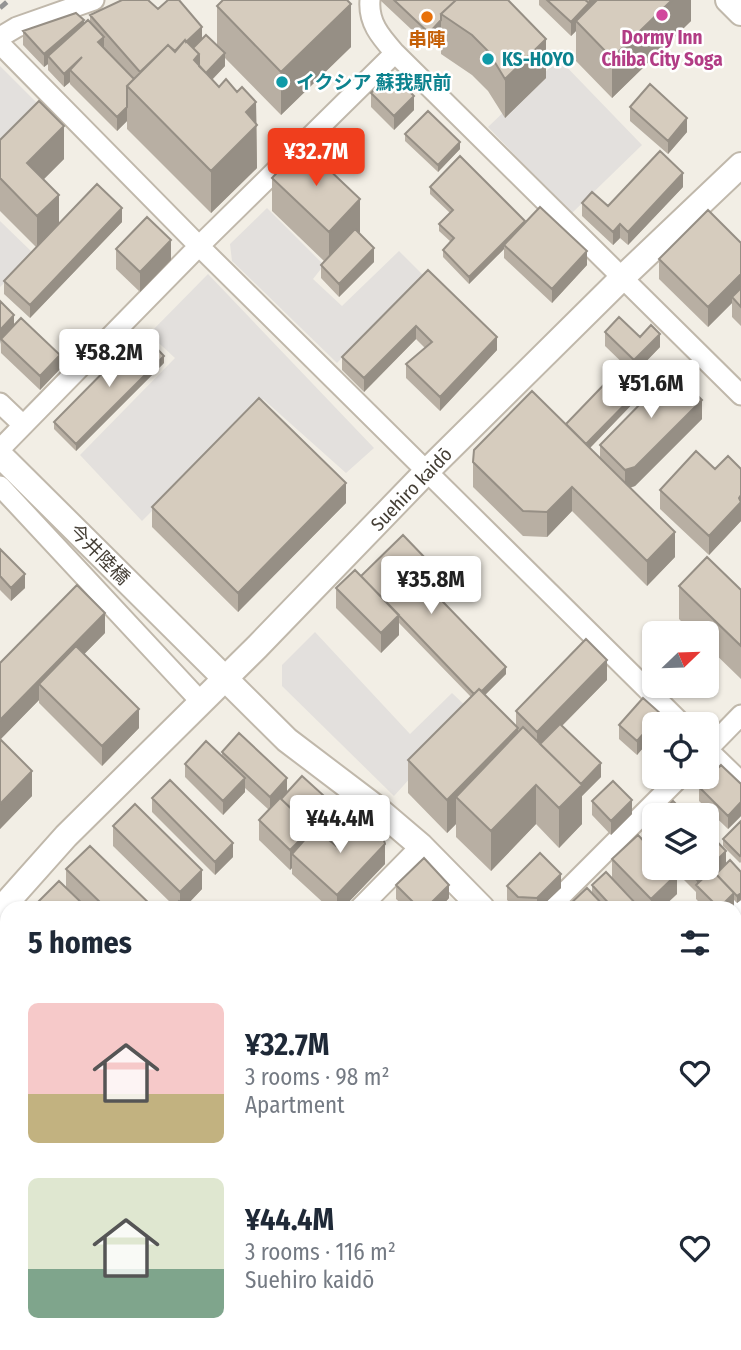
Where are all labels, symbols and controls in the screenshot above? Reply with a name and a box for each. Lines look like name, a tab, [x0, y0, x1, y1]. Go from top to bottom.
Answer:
marker: Dormy Inn Chiba City Soga	[654, 7, 670, 23]
marker: 串陣	[419, 9, 435, 25]
place label: Dormy Inn Chiba City Soga	[601, 26, 723, 71]
place label: 串陣	[408, 28, 446, 51]
place label: KS-HOYO	[502, 48, 574, 71]
marker: KS-HOYO	[480, 51, 496, 67]
place label: イクシア 蘇我駅前	[296, 71, 452, 94]
marker: イクシア 蘇我駅前	[274, 74, 290, 90]
pin: ¥32.7M	[259, 128, 373, 188]
text: ¥32.7M	[284, 137, 348, 165]
pin: ¥58.2M	[52, 330, 166, 389]
text: ¥58.2M	[75, 338, 143, 366]
pin: ¥51.6M	[594, 360, 708, 420]
text: ¥51.6M	[618, 369, 684, 397]
street label: Suehiro kaidō	[366, 443, 457, 536]
street label: 今井陸橋	[65, 519, 135, 589]
pin: ¥35.8M	[374, 556, 488, 616]
text: ¥35.8M	[397, 565, 465, 593]
north arrow	[642, 621, 719, 698]
map controls	[642, 621, 719, 880]
button: locate	[642, 712, 719, 789]
pin: ¥44.4M	[283, 796, 397, 855]
button: layers	[642, 803, 719, 880]
text: ¥44.4M	[306, 804, 374, 832]
icon: filters	[676, 924, 714, 962]
text: 5 homes	[28, 925, 132, 961]
text: ¥32.7M	[245, 1027, 329, 1063]
icon: home	[84, 1031, 168, 1115]
icon: heart	[676, 1054, 714, 1092]
text: 3 rooms · 98 m²	[245, 1063, 390, 1091]
text: Apartment	[245, 1091, 345, 1119]
text: ¥44.4M	[245, 1202, 334, 1238]
icon: home	[84, 1206, 168, 1290]
icon: heart	[676, 1229, 714, 1267]
text: 3 rooms · 116 m²	[245, 1238, 396, 1266]
text: Suehiro kaidō	[245, 1266, 374, 1294]

